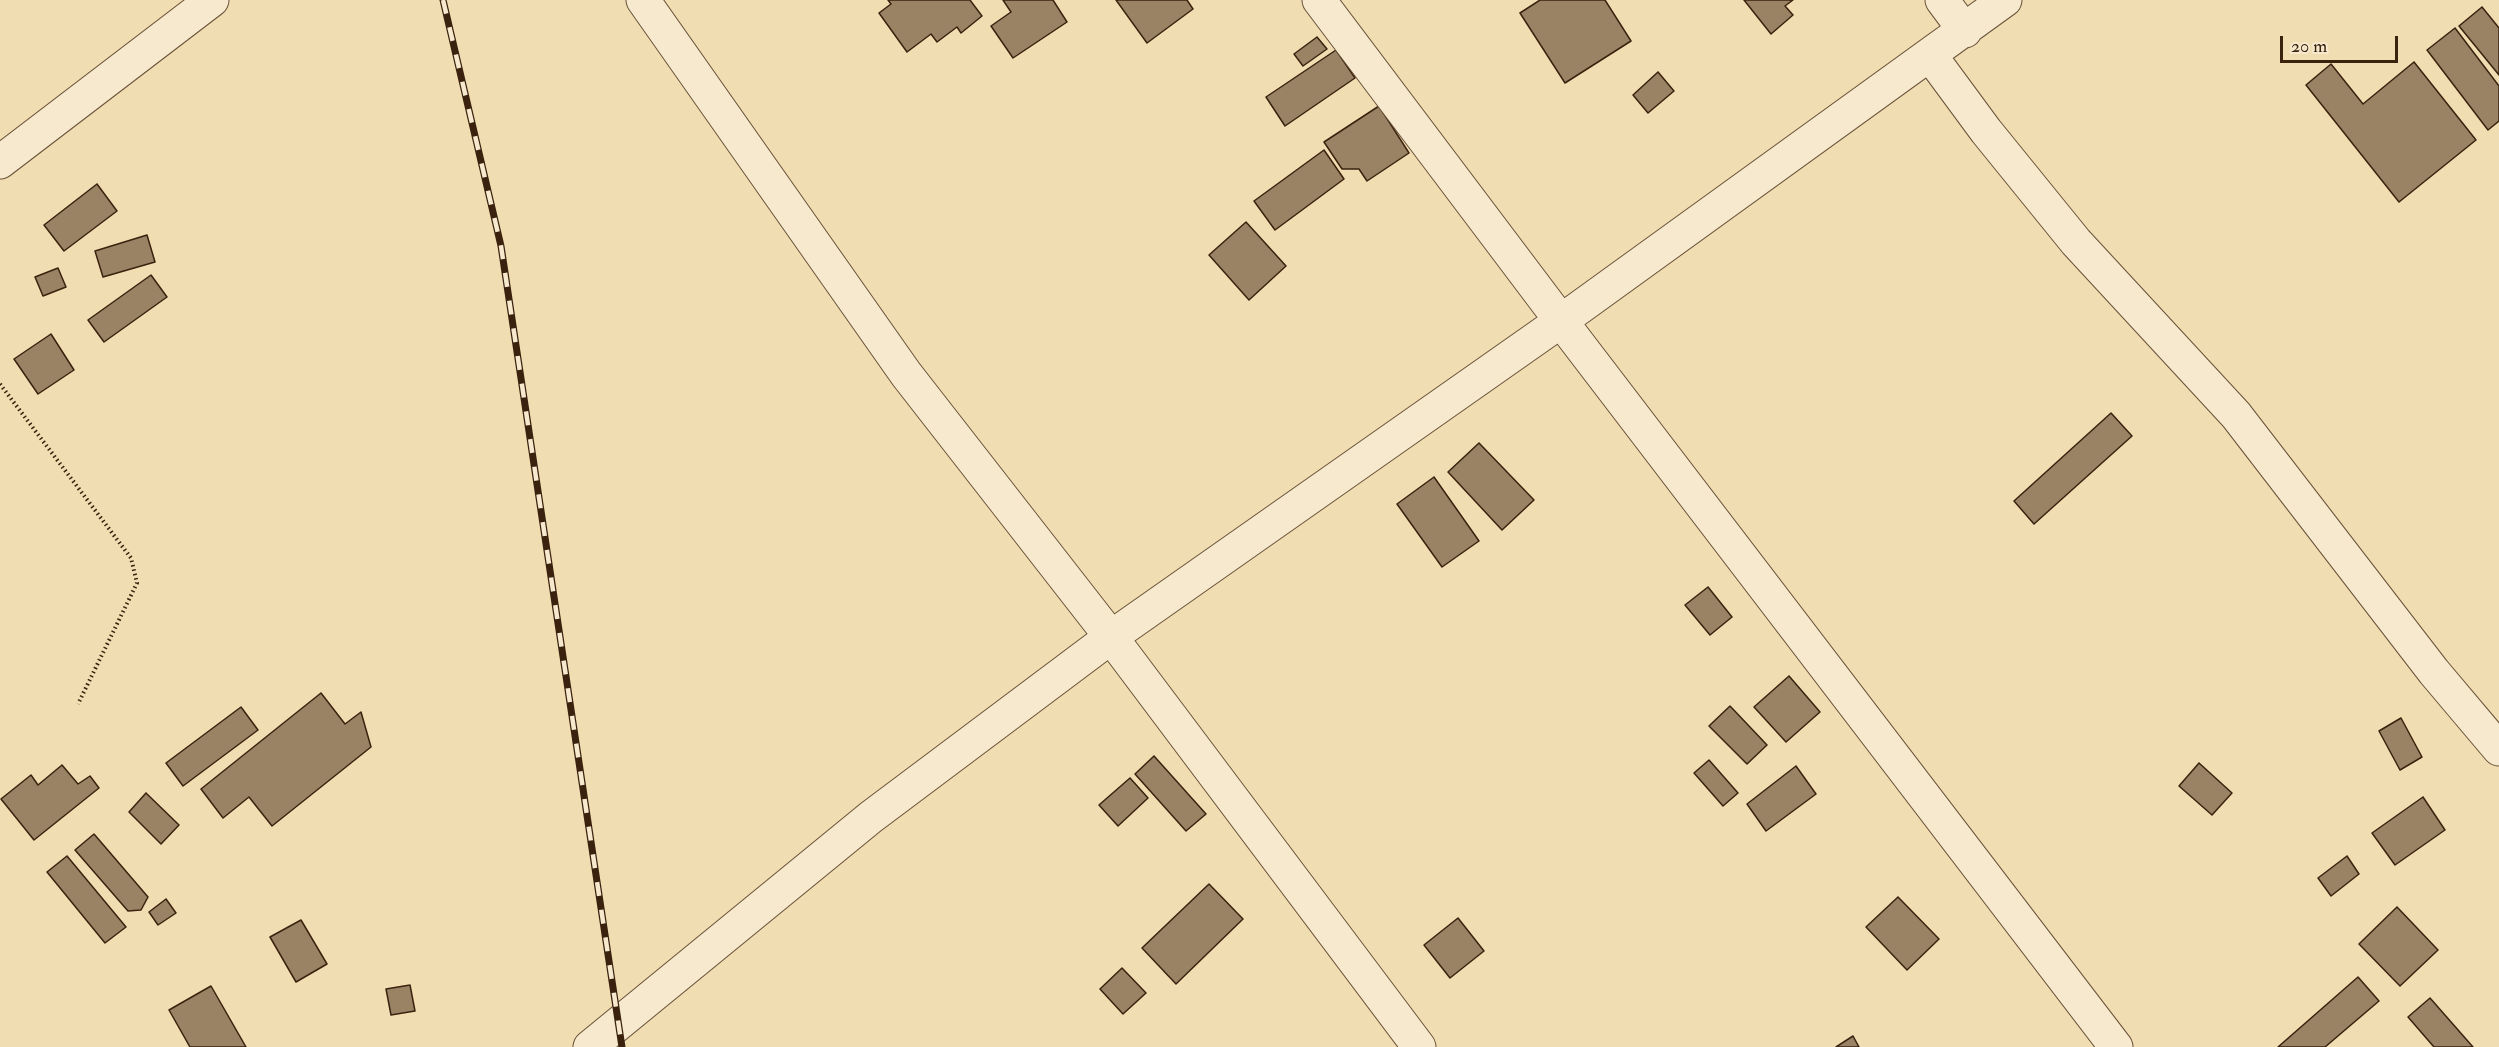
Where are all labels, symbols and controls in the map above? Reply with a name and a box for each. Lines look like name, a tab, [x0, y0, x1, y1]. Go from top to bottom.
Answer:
scale bar	[2283, 24, 2402, 62]
text: 20 m	[2291, 35, 2327, 58]

